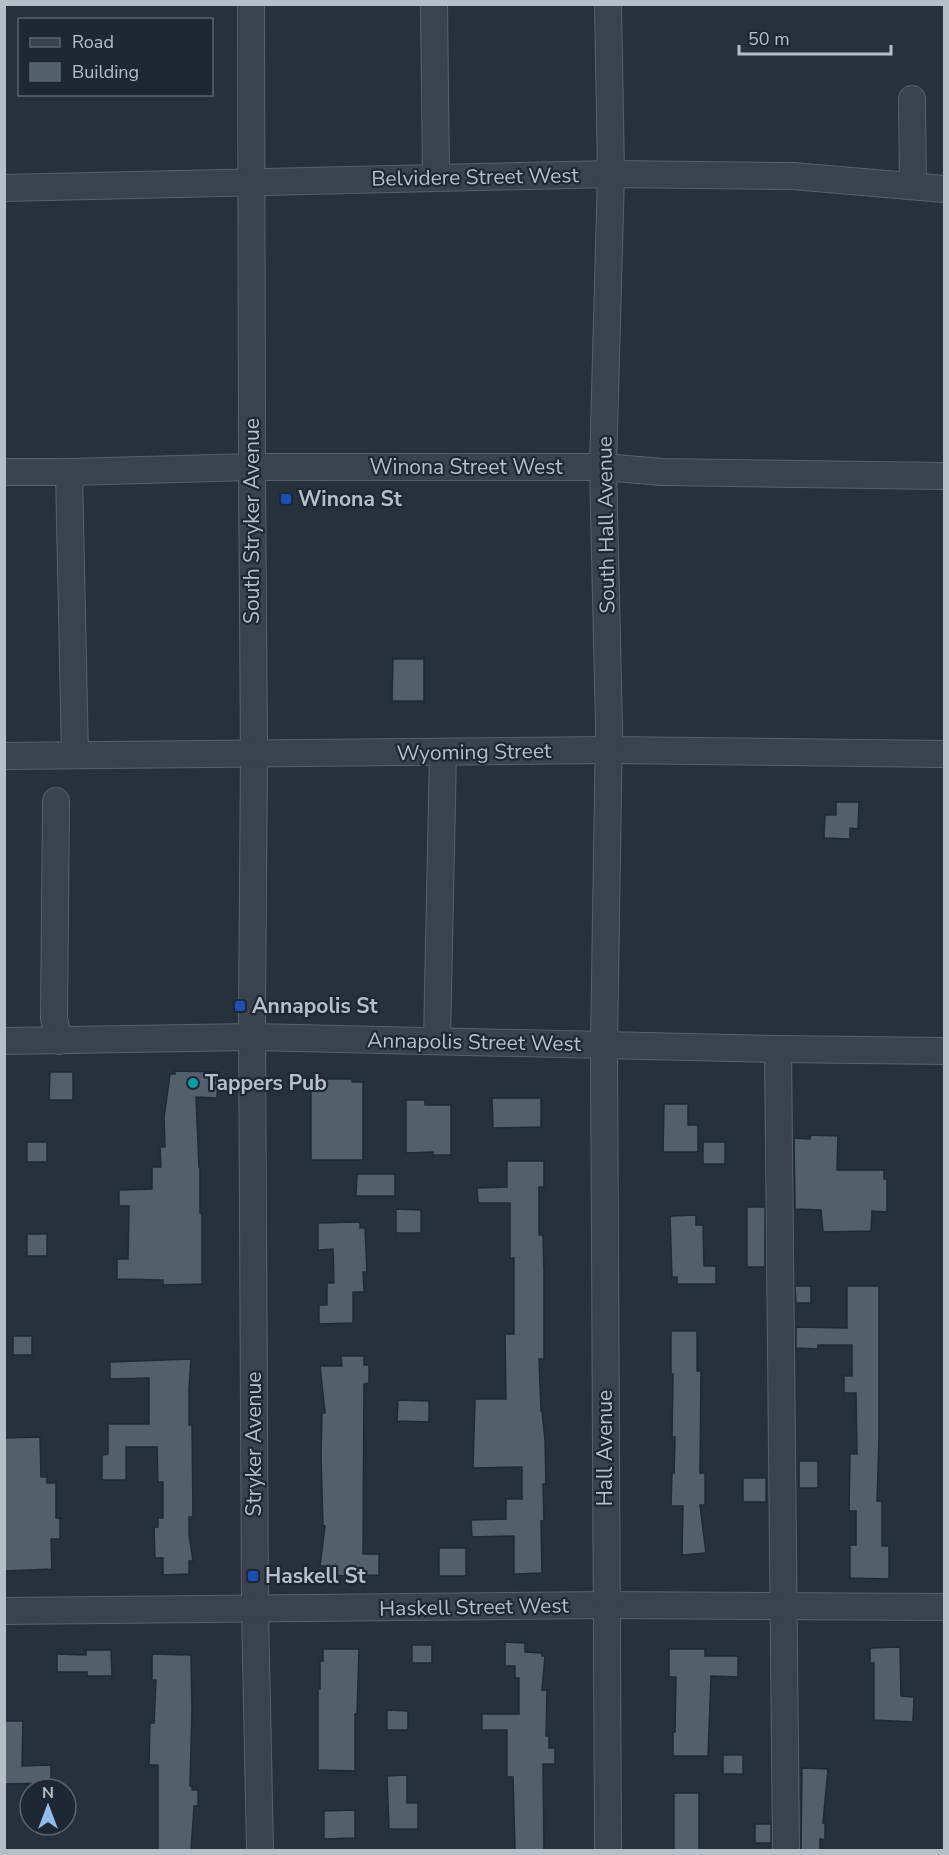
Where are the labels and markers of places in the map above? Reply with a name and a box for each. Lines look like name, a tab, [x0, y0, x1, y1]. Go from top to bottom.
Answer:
place label: Winona St	[298, 485, 403, 513]
marker: Winona St	[279, 492, 293, 506]
place label: Annapolis St	[252, 992, 378, 1020]
marker: Annapolis St	[233, 999, 247, 1013]
place label: Tappers Pub	[205, 1069, 327, 1097]
marker: Tappers Pub	[186, 1076, 200, 1090]
place label: Haskell St	[265, 1562, 367, 1590]
marker: Haskell St	[246, 1569, 260, 1583]

